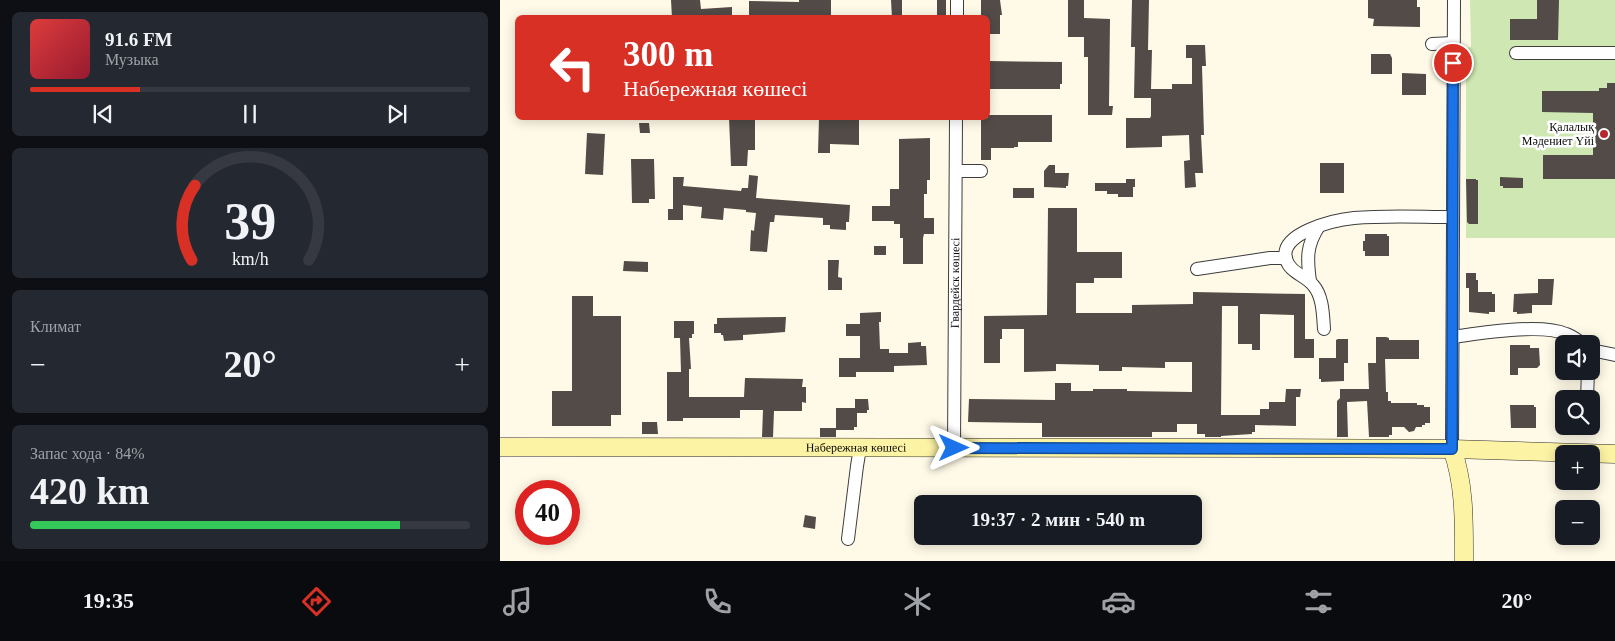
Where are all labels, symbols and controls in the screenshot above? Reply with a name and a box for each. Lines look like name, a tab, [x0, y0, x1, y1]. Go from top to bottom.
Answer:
text: 91.6 FM	[105, 29, 173, 50]
icon: left	[540, 35, 605, 100]
text: 300 m	[623, 35, 713, 74]
pin	[1432, 42, 1474, 84]
icon: arrive	[1439, 49, 1467, 77]
text: Музыка	[105, 51, 159, 68]
text: Набережная көшесі	[623, 76, 807, 101]
icon: previous	[89, 100, 117, 128]
icon: pause	[236, 100, 264, 128]
icon: next	[383, 100, 411, 128]
place label: Қалалық Мәдениет Үйі	[1522, 120, 1595, 148]
marker: Қалалық Мәдениет Үйі	[1598, 128, 1610, 140]
text: 39	[224, 193, 276, 250]
street label: Гвардейск көшесі	[948, 237, 962, 328]
text: km/h	[232, 249, 268, 269]
text: Климат	[30, 318, 81, 335]
map controls	[1555, 335, 1600, 545]
button: sound	[1555, 335, 1600, 380]
text: 20°	[223, 343, 277, 385]
text: −	[30, 349, 46, 380]
text: +	[454, 349, 470, 380]
button: search	[1555, 390, 1600, 435]
position arrow	[927, 421, 979, 473]
street label: Набережная көшесі	[806, 440, 907, 455]
text: Запас хода · 84%	[30, 445, 145, 462]
button: +	[1555, 445, 1600, 490]
text: 420 km	[30, 470, 149, 512]
speed limit sign: 40	[515, 480, 580, 545]
button: −	[1555, 500, 1600, 545]
text: 19:37 · 2 мин · 540 m	[971, 509, 1145, 530]
icon: directions	[299, 584, 334, 619]
icon: music	[500, 584, 535, 619]
icon: phone	[700, 584, 735, 619]
icon: climate	[900, 584, 935, 619]
icon: car	[1101, 584, 1136, 619]
icon: filters	[1301, 584, 1336, 619]
text: 19:35	[83, 588, 134, 613]
text: 20°	[1501, 588, 1532, 613]

